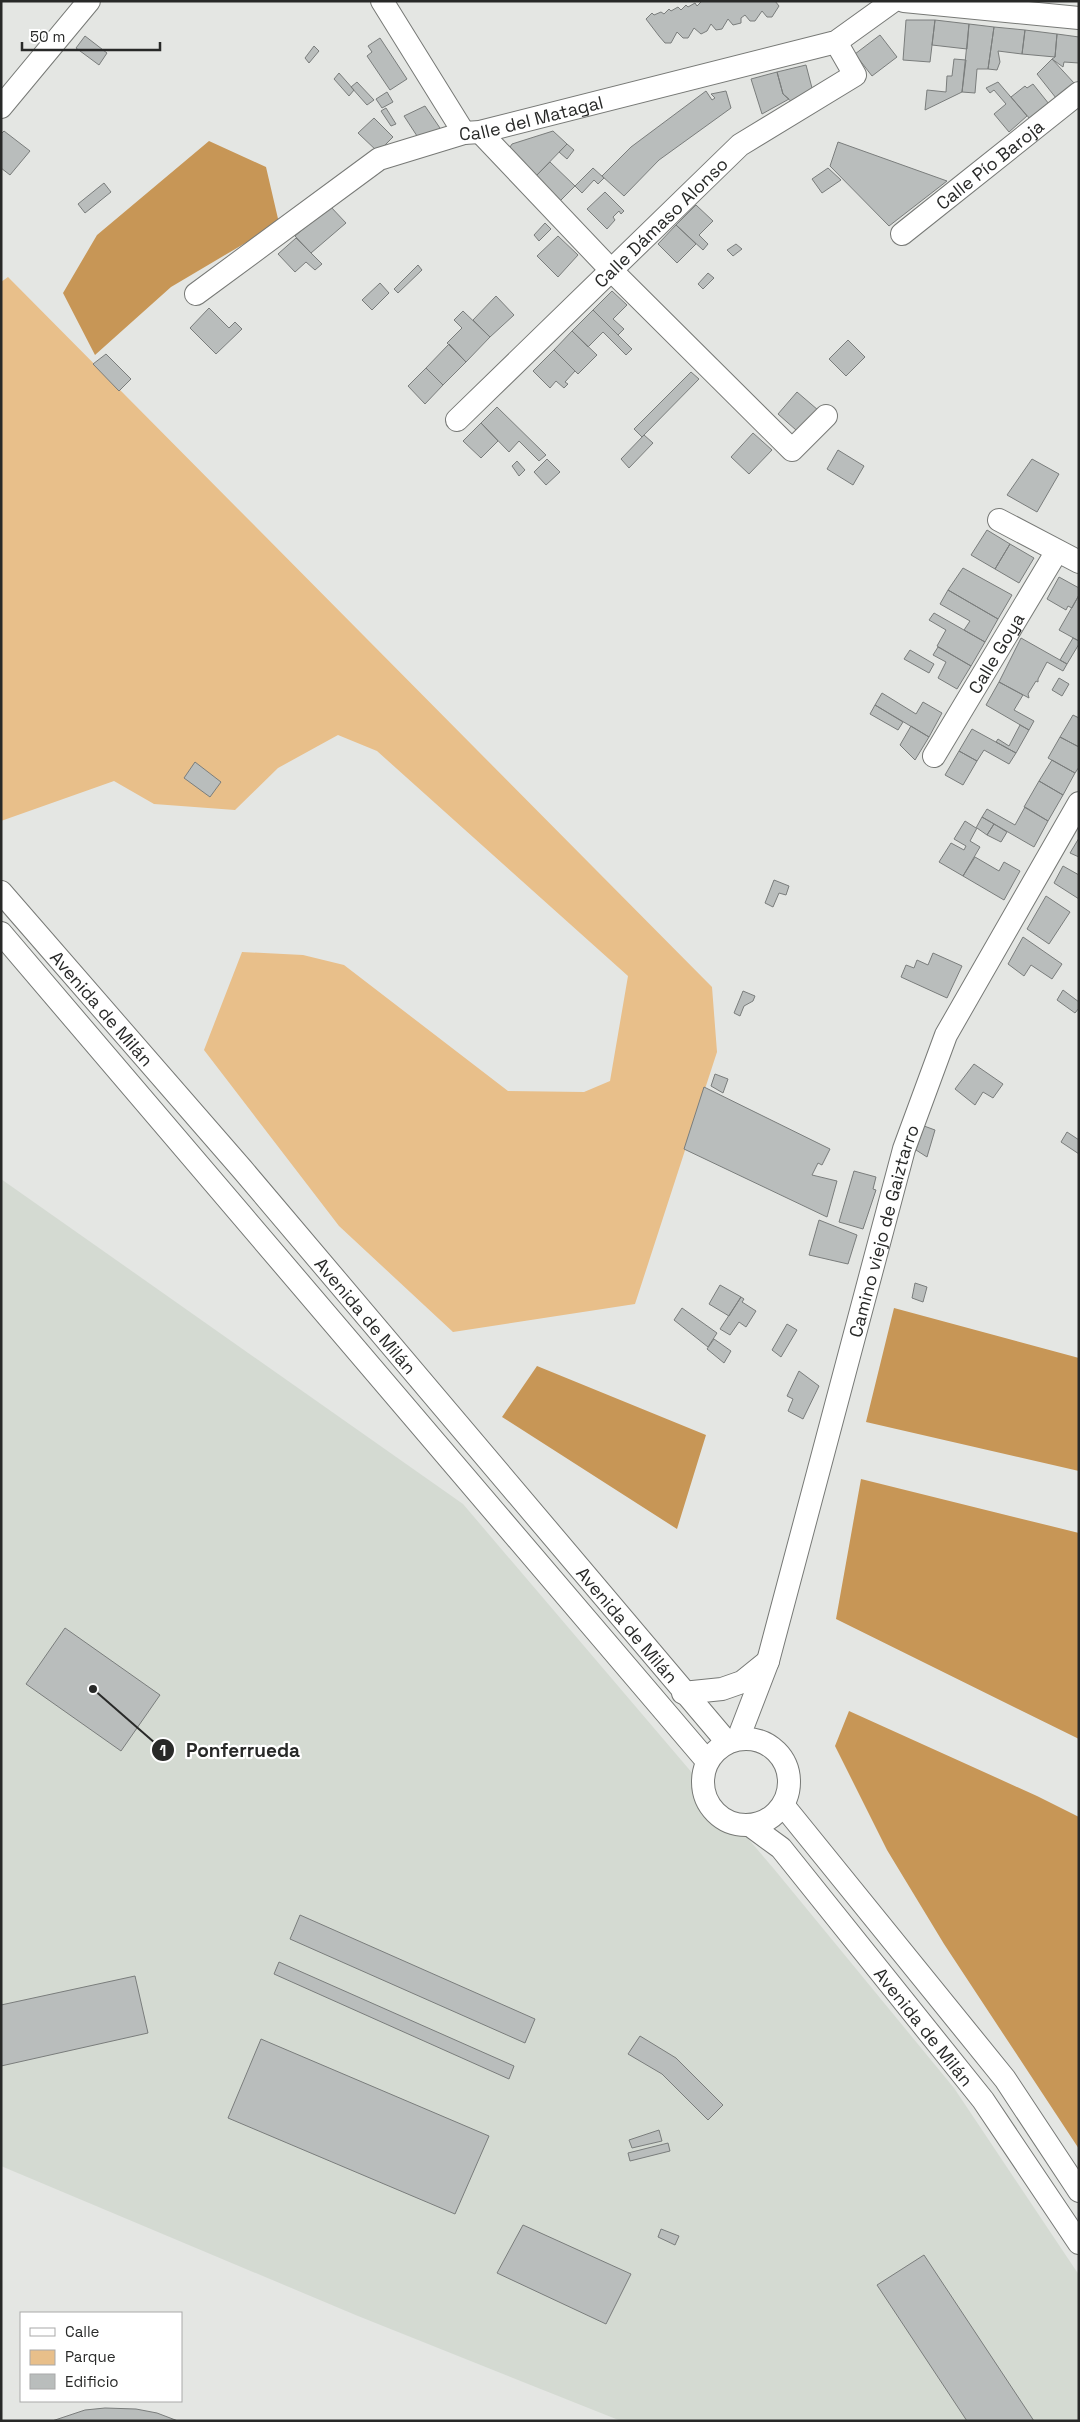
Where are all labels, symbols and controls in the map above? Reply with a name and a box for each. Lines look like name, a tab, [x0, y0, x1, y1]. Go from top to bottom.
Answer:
scale bar	[22, 20, 160, 52]
text: 50 m	[30, 27, 65, 46]
street label: Calle del Matagal	[458, 90, 605, 145]
street label: Calle Pío Baroja	[931, 114, 1048, 214]
street label: Calle Dámaso Alonso	[589, 152, 732, 292]
street label: Calle Goya	[963, 608, 1029, 698]
street label: Avenida de Milán	[46, 946, 159, 1071]
street label: Camino viejo de Gaiztarro	[843, 1121, 924, 1340]
street label: Avenida de Milán	[310, 1252, 422, 1379]
street label: Avenida de Milán	[572, 1561, 683, 1688]
callout: Ponferrueda	[150, 1733, 310, 1767]
text: Ponferrueda	[186, 1738, 300, 1763]
text: 1	[160, 1741, 166, 1760]
street label: Avenida de Milán	[870, 1962, 979, 2091]
legend	[20, 2312, 182, 2402]
text: Calle	[65, 2322, 100, 2341]
text: Parque	[65, 2347, 116, 2366]
text: Edificio	[65, 2372, 119, 2391]

